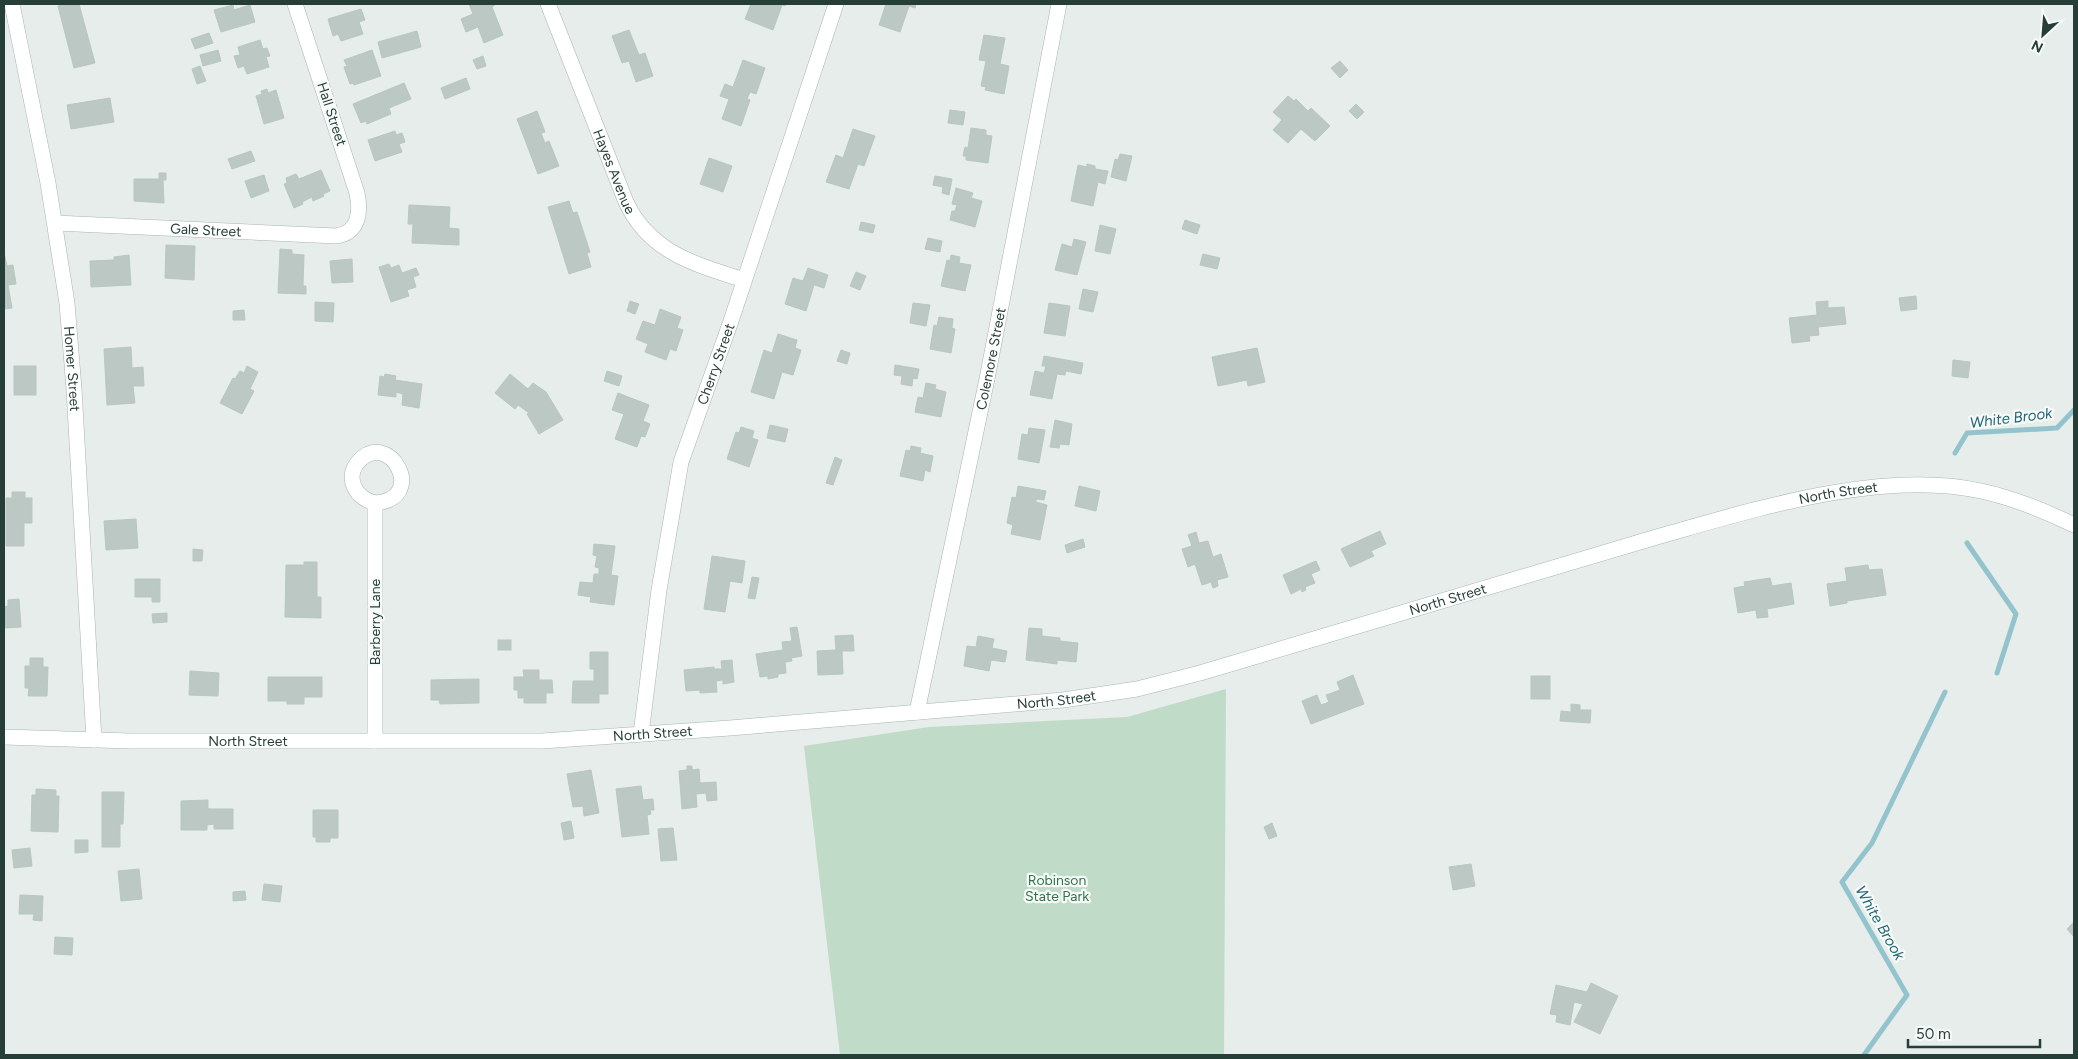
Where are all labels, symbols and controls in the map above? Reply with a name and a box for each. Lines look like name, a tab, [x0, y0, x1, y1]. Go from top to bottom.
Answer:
north arrow	[2018, 10, 2068, 60]
text: N	[2029, 36, 2046, 56]
street label: Hall Street	[313, 80, 350, 148]
street label: Hayes Avenue	[589, 127, 639, 217]
street label: Gale Street	[170, 220, 242, 241]
street label: Colemore Street	[973, 306, 1010, 412]
street label: Cherry Street	[694, 321, 738, 407]
street label: Homer Street	[60, 325, 83, 412]
water label: White Brook	[1969, 404, 2054, 432]
street label: North Street	[1797, 479, 1878, 508]
street label: Barberry Lane	[367, 578, 384, 665]
street label: North Street	[1407, 580, 1488, 619]
street label: North Street	[1016, 687, 1097, 713]
street label: North Street	[612, 723, 693, 745]
street label: North Street	[208, 733, 288, 750]
park label: Robinson State Park	[1025, 872, 1089, 905]
water label: White Brook	[1851, 883, 1909, 964]
scale bar	[1908, 1016, 2040, 1048]
text: 50 m	[1916, 1025, 1951, 1043]

